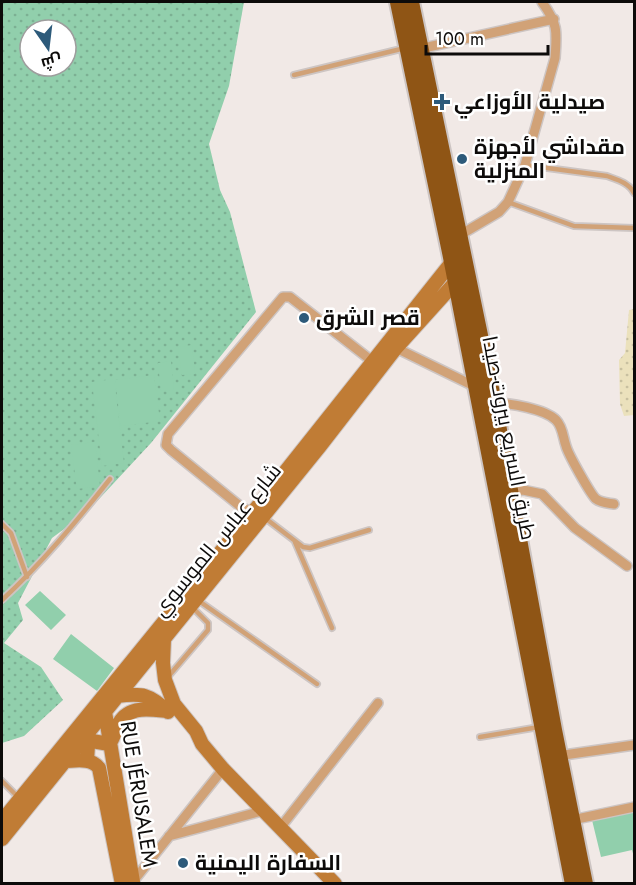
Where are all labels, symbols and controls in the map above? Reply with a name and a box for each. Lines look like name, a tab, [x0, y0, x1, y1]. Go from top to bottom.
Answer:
north arrow	[18, 18, 78, 78]
scale bar	[426, 18, 548, 56]
text: 100 m	[435, 26, 484, 52]
text: ش	[39, 48, 64, 76]
place label: صيدلية الأوزاعي	[454, 87, 605, 119]
marker: صيدلية الأوزاعي	[435, 95, 449, 109]
place label: مقداشي لأجهزة المنزلية	[474, 132, 625, 186]
marker: مقداشي لأجهزة المنزلية	[455, 152, 469, 166]
place label: قصر الشرق	[316, 303, 420, 333]
marker: قصر الشرق	[297, 311, 311, 325]
street label: طريق السريع بيروت-صيدا	[474, 333, 544, 543]
street label: شارع عباس الموسوي	[146, 457, 289, 624]
street label: RUE JÉRUSALEM	[113, 719, 165, 869]
place label: السفارة اليمنية	[195, 848, 341, 878]
marker: السفارة اليمنية	[176, 856, 190, 870]

